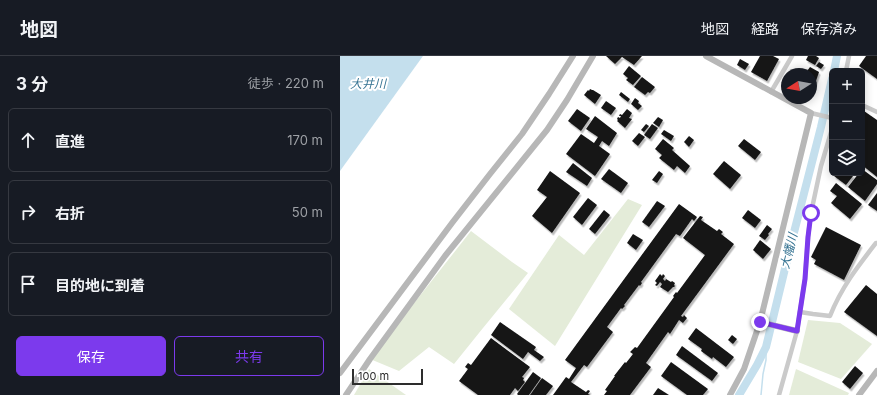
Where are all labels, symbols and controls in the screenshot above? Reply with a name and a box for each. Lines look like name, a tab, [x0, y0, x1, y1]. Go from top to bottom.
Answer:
text: 地図	[20, 18, 58, 41]
text: 地図	[701, 20, 729, 37]
text: 経路	[751, 20, 779, 37]
text: 保存済み	[801, 20, 857, 37]
north arrow	[781, 68, 817, 104]
map controls	[829, 68, 865, 176]
button: +	[829, 68, 865, 104]
text: 3 分	[16, 74, 48, 94]
text: 徒歩 · 220 m	[248, 75, 324, 91]
water label: 大井川	[350, 76, 388, 91]
button: −	[829, 104, 865, 140]
icon: ahead	[17, 129, 39, 151]
text: 直進	[55, 132, 85, 151]
text: 170 m	[287, 132, 323, 148]
button: layers	[829, 140, 865, 176]
icon: right	[17, 201, 39, 223]
text: 右折	[55, 204, 85, 223]
text: 50 m	[292, 204, 323, 220]
route start	[802, 204, 820, 222]
water label: 大幡川	[777, 230, 801, 270]
icon: arrive	[17, 273, 39, 295]
text: 目的地に到着	[55, 276, 145, 295]
route end	[751, 313, 769, 331]
button: 保存	[16, 336, 166, 376]
button: 共有	[174, 336, 324, 376]
scale bar	[352, 367, 423, 386]
text: 100 m	[358, 369, 389, 383]

